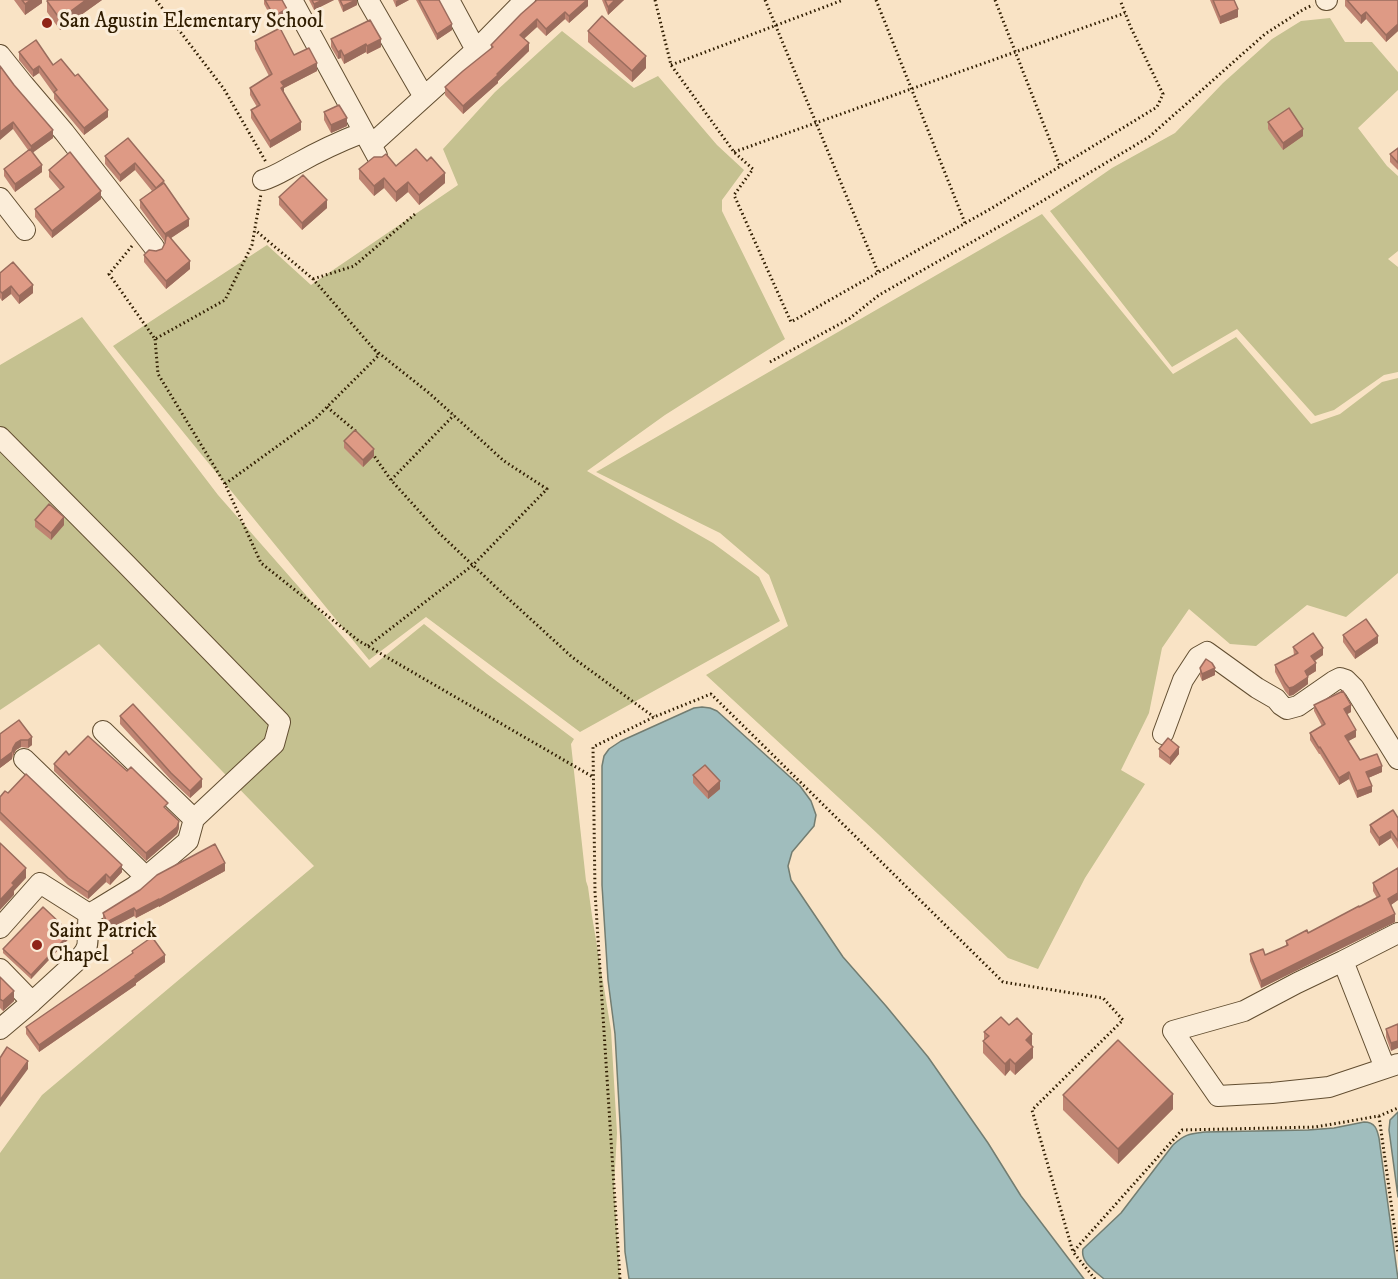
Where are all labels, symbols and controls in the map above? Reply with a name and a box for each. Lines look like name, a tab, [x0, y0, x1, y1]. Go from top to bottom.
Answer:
place label: San Agustin Elementary School	[59, 10, 323, 36]
marker: San Agustin Elementary School	[40, 16, 54, 30]
place label: Saint Patrick Chapel	[49, 920, 157, 970]
marker: Saint Patrick Chapel	[30, 938, 44, 952]

